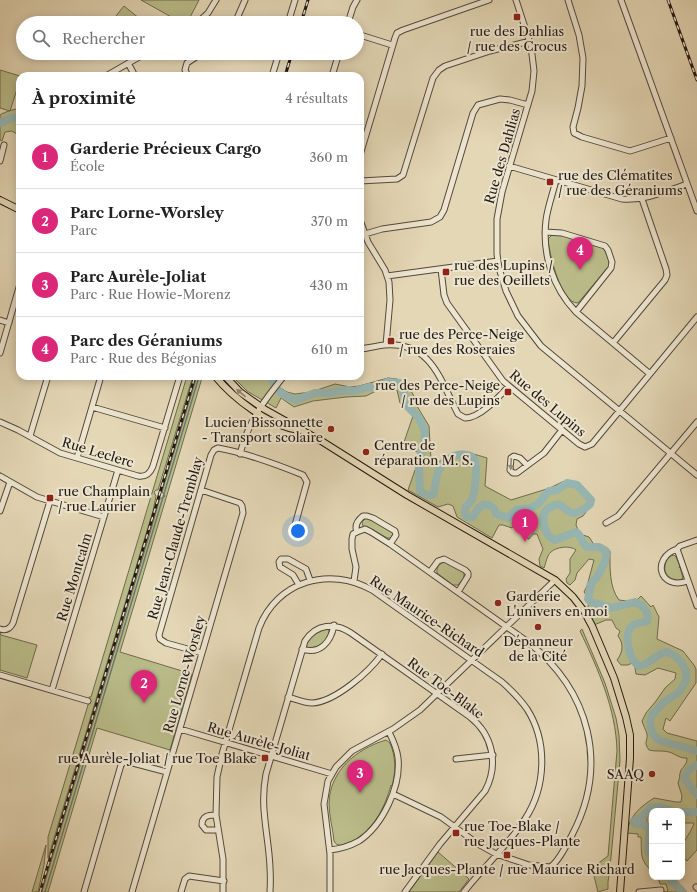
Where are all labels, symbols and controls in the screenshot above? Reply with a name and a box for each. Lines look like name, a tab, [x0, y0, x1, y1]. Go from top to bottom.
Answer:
marker: rue des Dahlias / rue des Crocus	[512, 12, 522, 22]
search box	[16, 16, 364, 60]
place label: rue des Dahlias / rue des Crocus	[467, 23, 568, 54]
icon: search	[30, 27, 52, 49]
text: Rechercher	[62, 29, 145, 48]
text: À proximité	[32, 88, 136, 108]
text: 4 résultats	[285, 90, 348, 106]
street label: Rue des Dahlias	[481, 106, 523, 206]
text: Garderie Précieux Cargo	[70, 139, 261, 158]
text: 1	[42, 149, 48, 165]
text: 360 m	[309, 149, 348, 165]
text: École	[70, 158, 105, 174]
place label: rue des Clématites / rue des Géraniums	[558, 167, 683, 198]
marker: rue des Clématites / rue des Géraniums	[545, 177, 555, 187]
text: Parc Lorne-Worsley	[70, 203, 224, 222]
text: 2	[41, 213, 49, 229]
text: 370 m	[311, 213, 348, 229]
text: Parc	[70, 222, 97, 238]
pin: 4	[567, 237, 593, 270]
place label: rue des Lupins / rue des Oeillets	[454, 257, 553, 288]
text: Parc Aurèle-Joliat	[70, 267, 206, 286]
marker: rue des Lupins / rue des Oeillets	[441, 267, 451, 277]
text: 3	[41, 277, 49, 293]
text: 430 m	[310, 277, 348, 293]
text: Parc · Rue Howie-Morenz	[70, 286, 231, 302]
place label: rue des Perce-Neige / rue des Roseraies	[399, 326, 524, 357]
text: Parc des Géraniums	[70, 331, 223, 350]
marker: rue des Perce-Neige / rue des Roseraies	[386, 336, 396, 346]
text: 4	[41, 341, 49, 357]
text: 610 m	[311, 341, 348, 357]
text: Parc · Rue des Bégonias	[70, 350, 216, 366]
street label: Rue des Lupins	[507, 366, 590, 440]
place label: rue des Perce-Neige / rue des Lupins	[375, 377, 500, 408]
marker: rue des Perce-Neige / rue des Lupins	[503, 387, 513, 397]
one-way arrow	[236, 388, 247, 397]
place label: Lucien Bissonnette - Transport scolaire	[202, 414, 323, 445]
marker: Lucien Bissonnette - Transport scolaire	[326, 424, 336, 434]
street label: Rue Leclerc	[60, 434, 136, 471]
place label: Centre de réparation M. S.	[374, 437, 473, 468]
marker: Centre de réparation M. S.	[361, 447, 371, 457]
street label: Rue Jean-Claude-Tremblay	[144, 454, 206, 621]
one-way arrow	[508, 458, 514, 471]
place label: rue Champlain / rue Laurier	[58, 483, 150, 514]
marker: rue Champlain / rue Laurier	[45, 493, 55, 503]
pin: 1	[512, 509, 538, 542]
your location	[288, 521, 308, 541]
street label: Rue Montcalm	[53, 531, 95, 623]
street label: Rue Maurice-Richard	[367, 572, 487, 660]
place label: Garderie L'univers en moi	[506, 588, 608, 619]
marker: Garderie L'univers en moi	[493, 598, 503, 608]
street label: Rue Lorne-Worsley	[160, 613, 209, 735]
marker: Dépanneur de la Cité	[533, 622, 543, 632]
place label: Dépanneur de la Cité	[503, 633, 573, 664]
street label: Rue Toe-Blake	[405, 654, 487, 722]
pin: 2	[131, 670, 157, 703]
street label: Rue Aurèle-Joliat	[206, 719, 313, 763]
place label: rue Aurèle-Joliat / rue Toe Blake	[58, 750, 257, 766]
marker: rue Aurèle-Joliat / rue Toe Blake	[260, 753, 270, 763]
pin: 3	[347, 760, 373, 793]
place label: SAAQ	[607, 766, 644, 782]
marker: SAAQ	[647, 769, 657, 779]
map controls	[649, 808, 685, 880]
button: +	[649, 808, 685, 844]
place label: rue Toe-Blake / rue Jacques-Plante	[464, 818, 580, 849]
marker: rue Toe-Blake / rue Jacques-Plante	[451, 828, 461, 838]
button: −	[649, 844, 685, 880]
marker: rue Jacques-Plante / rue Maurice Richard	[502, 850, 512, 860]
place label: rue Jacques-Plante / rue Maurice Richard	[379, 861, 635, 877]

